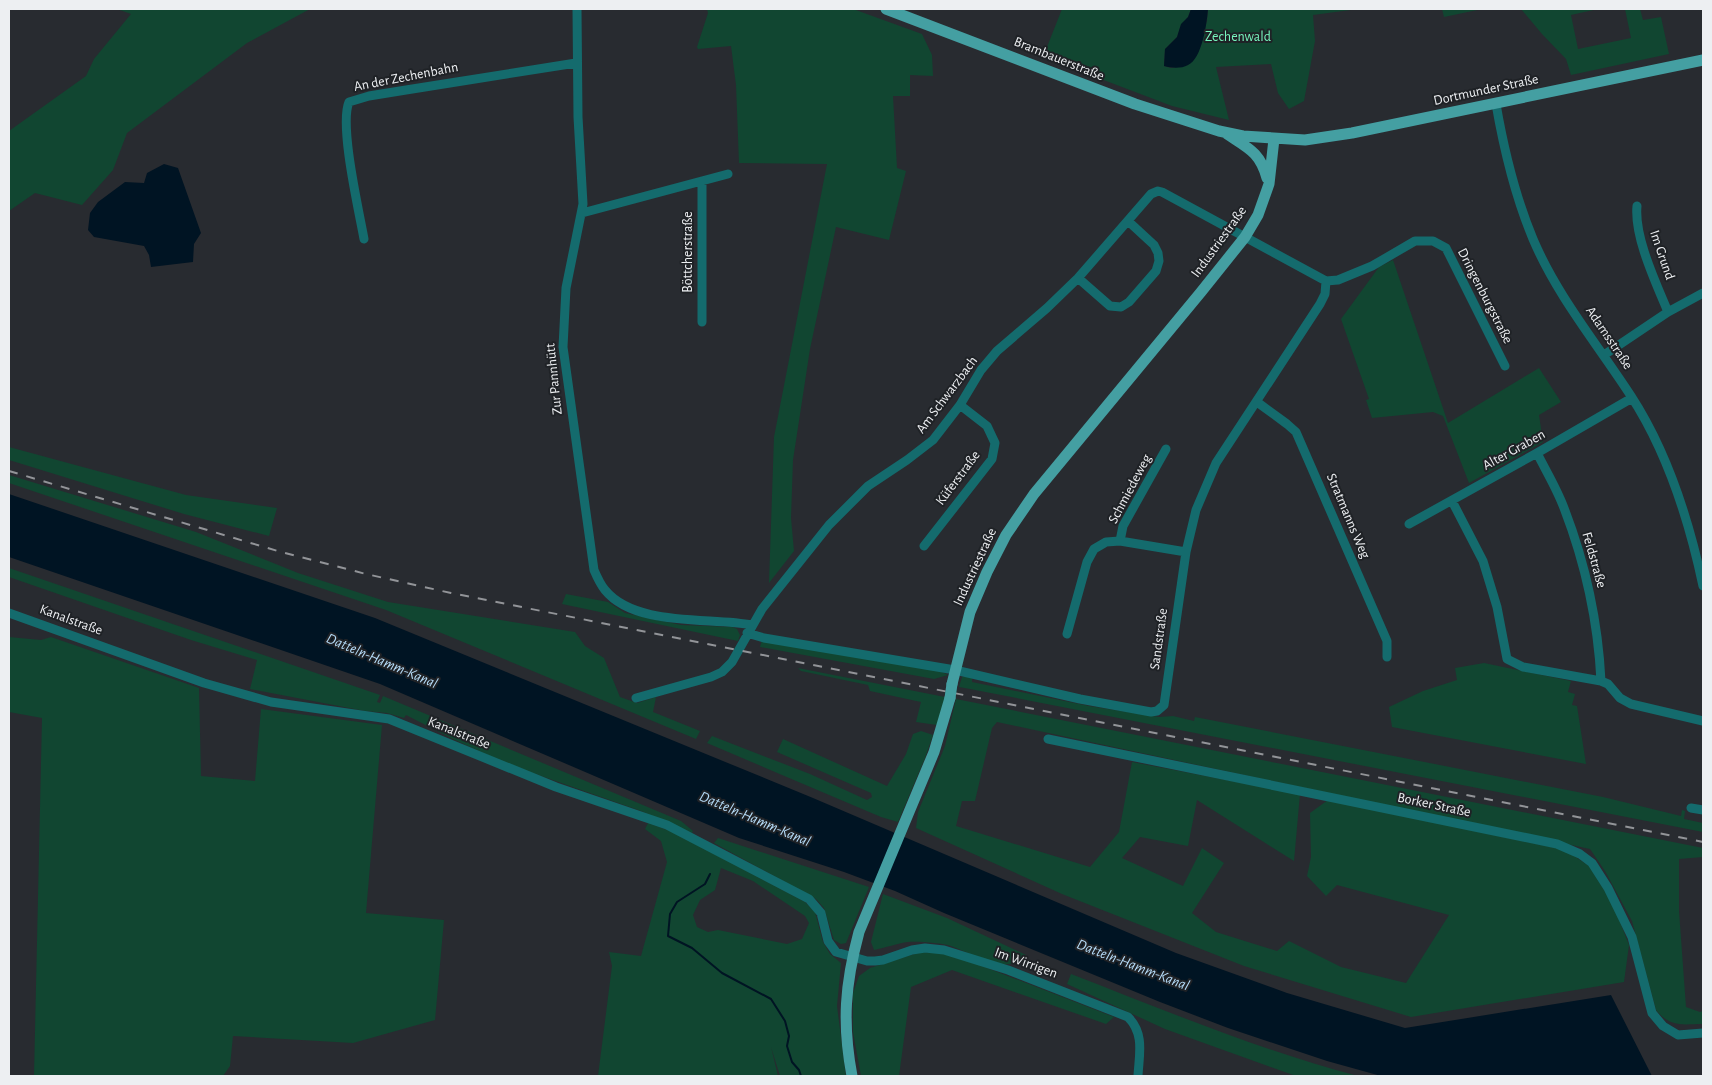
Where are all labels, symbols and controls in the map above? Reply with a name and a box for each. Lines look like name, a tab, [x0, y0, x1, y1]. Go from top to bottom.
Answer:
park label: Zechenwald	[1205, 30, 1271, 44]
street label: Brambauerstraße	[1012, 35, 1106, 83]
street label: An der Zechenbahn	[353, 60, 459, 94]
street label: Dortmunder Straße	[1432, 72, 1540, 108]
street label: Industriestraße	[1189, 204, 1249, 280]
street label: Böttcherstraße	[681, 211, 695, 293]
street label: Im Grund	[1647, 228, 1677, 282]
street label: Dringenburgstraße	[1455, 246, 1515, 346]
street label: Adamsstraße	[1583, 304, 1635, 372]
street label: Zur Pannhütt	[543, 342, 565, 415]
street label: Am Schwarzbach	[914, 354, 980, 436]
street label: Alter Graben	[1480, 427, 1548, 473]
street label: Küferstraße	[933, 448, 983, 508]
street label: Schmiedeweg	[1106, 452, 1154, 526]
street label: Stratmanns Weg	[1324, 472, 1372, 561]
street label: Industriestraße	[951, 526, 999, 608]
street label: Feldstraße	[1579, 530, 1609, 590]
street label: Kanalstraße	[38, 602, 104, 638]
street label: Sandstraße	[1148, 607, 1170, 671]
water label: Datteln-Hamm-Kanal	[324, 631, 440, 691]
street label: Kanalstraße	[426, 714, 492, 752]
water label: Datteln-Hamm-Kanal	[697, 789, 813, 849]
street label: Borker Straße	[1396, 790, 1472, 820]
water label: Datteln-Hamm-Kanal	[1075, 937, 1192, 993]
street label: Im Wirrigen	[993, 945, 1059, 981]

